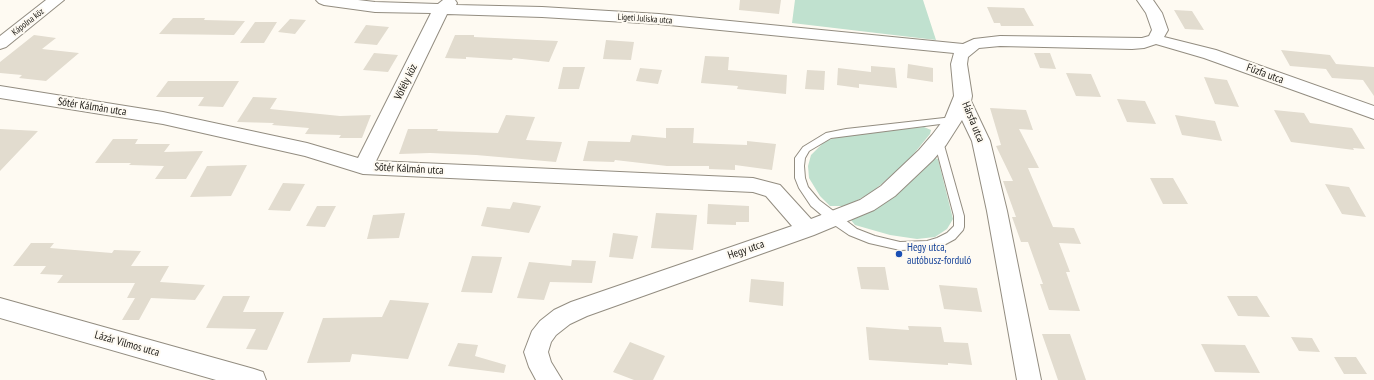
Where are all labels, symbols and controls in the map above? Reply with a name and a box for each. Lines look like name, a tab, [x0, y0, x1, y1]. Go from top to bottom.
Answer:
street label: Kápolna köz	[10, 6, 46, 38]
street label: Ligeti Juliska utca	[617, 12, 673, 26]
street label: Fűzfa utca	[1244, 61, 1286, 87]
street label: Vőfély köz	[392, 62, 420, 102]
street label: Sőtér Kálmán utca	[57, 95, 127, 119]
street label: Hársfa utca	[959, 100, 987, 144]
street label: Sőtér Kálmán utca	[374, 161, 444, 177]
street label: Hegy utca	[726, 238, 766, 262]
place label: Hegy utca, autóbusz-forduló	[907, 241, 971, 267]
marker: Hegy utca, autóbusz-forduló	[894, 249, 904, 259]
street label: Lázár Vilmos utca	[93, 328, 161, 360]

